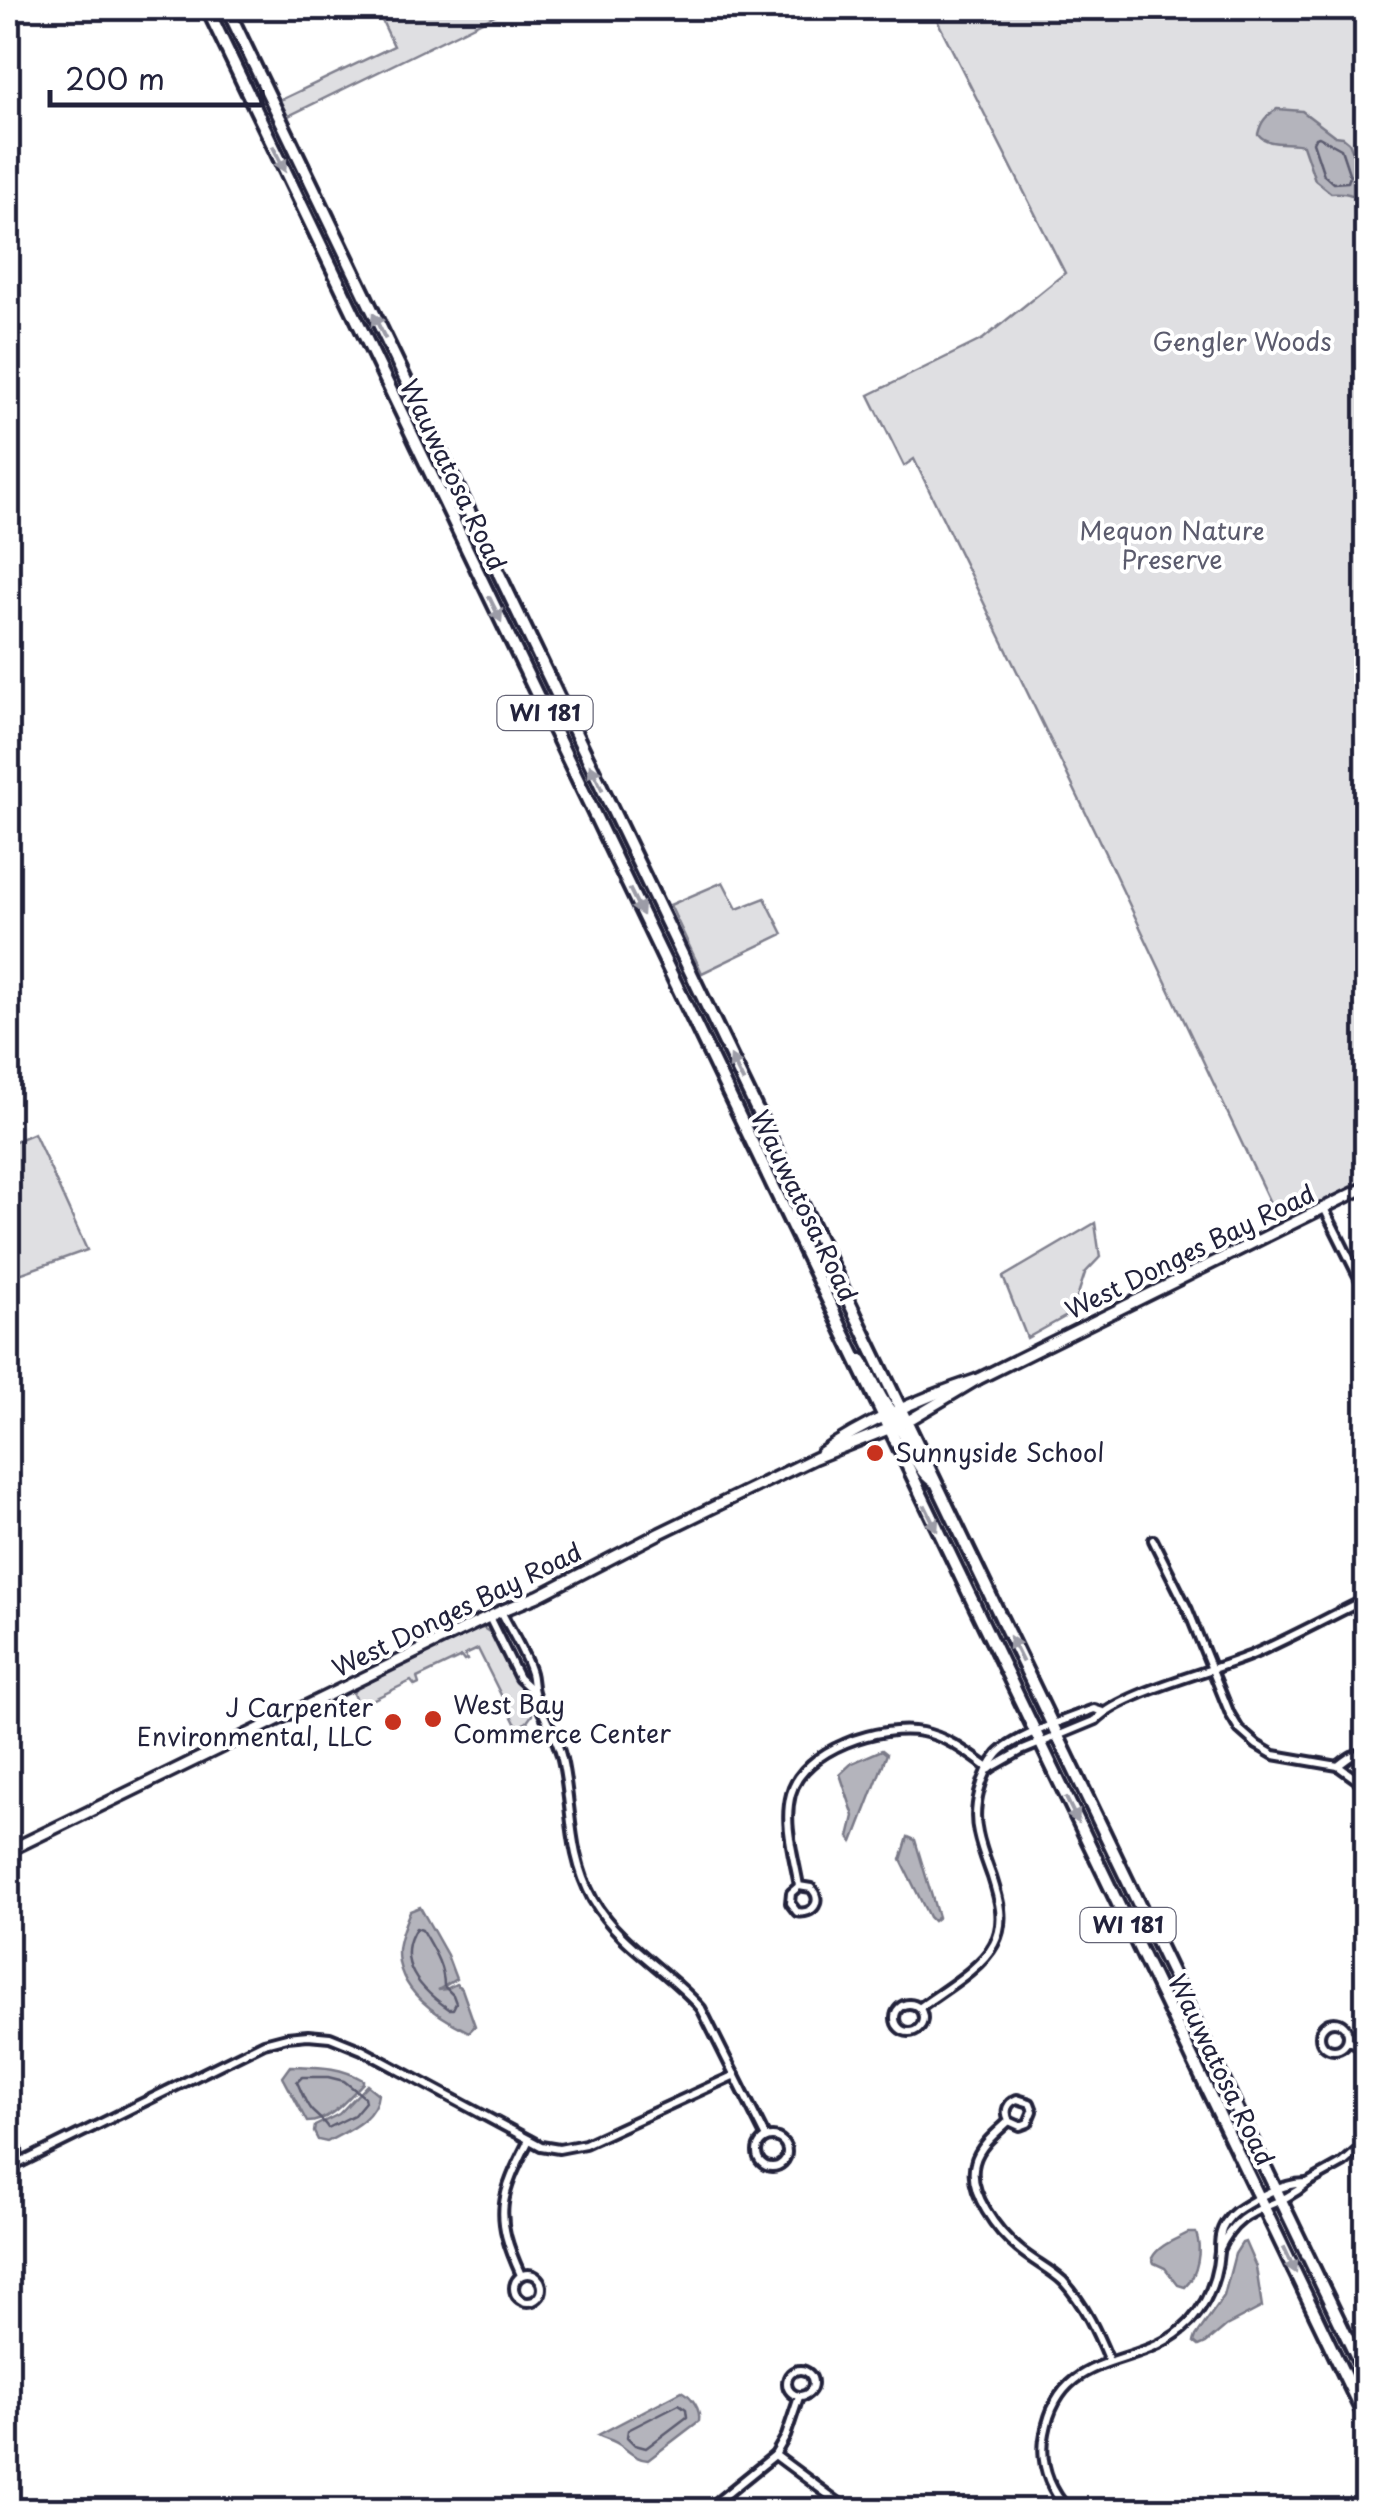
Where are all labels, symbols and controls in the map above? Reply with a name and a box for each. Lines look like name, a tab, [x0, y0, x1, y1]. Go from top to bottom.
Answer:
scale bar	[50, 45, 262, 107]
text: 200 m	[65, 55, 165, 100]
one-way arrow	[271, 144, 288, 173]
one-way arrow	[370, 311, 387, 340]
park label: Gengler Woods	[1152, 322, 1332, 360]
street label: Wauwatosa Road	[391, 372, 517, 577]
park label: Mequon Nature Preserve	[1079, 511, 1265, 578]
one-way arrow	[487, 595, 504, 624]
road number: WI 181	[498, 696, 592, 730]
one-way arrow	[587, 762, 604, 791]
one-way arrow	[627, 888, 644, 917]
one-way arrow	[728, 1055, 745, 1084]
street label: Wauwatosa Road	[742, 1103, 868, 1308]
street label: West Donges Bay Road	[1058, 1174, 1321, 1328]
place label: Sunnyside School	[895, 1433, 1104, 1471]
marker: Sunnyside School	[864, 1442, 886, 1464]
one-way arrow	[923, 1503, 940, 1532]
street label: West Donges Bay Road	[325, 1532, 588, 1686]
one-way arrow	[1007, 1634, 1024, 1663]
place label: West Bay Commerce Center	[453, 1685, 671, 1752]
place label: J Carpenter Environmental, LLC	[137, 1688, 373, 1755]
marker: West Bay Commerce Center	[422, 1708, 444, 1730]
marker: J Carpenter Environmental, LLC	[382, 1711, 404, 1733]
one-way arrow	[1064, 1796, 1081, 1825]
road number: WI 181	[1080, 1908, 1176, 1942]
street label: Wauwatosa Road	[1159, 1967, 1285, 2172]
one-way arrow	[1282, 2246, 1299, 2275]

